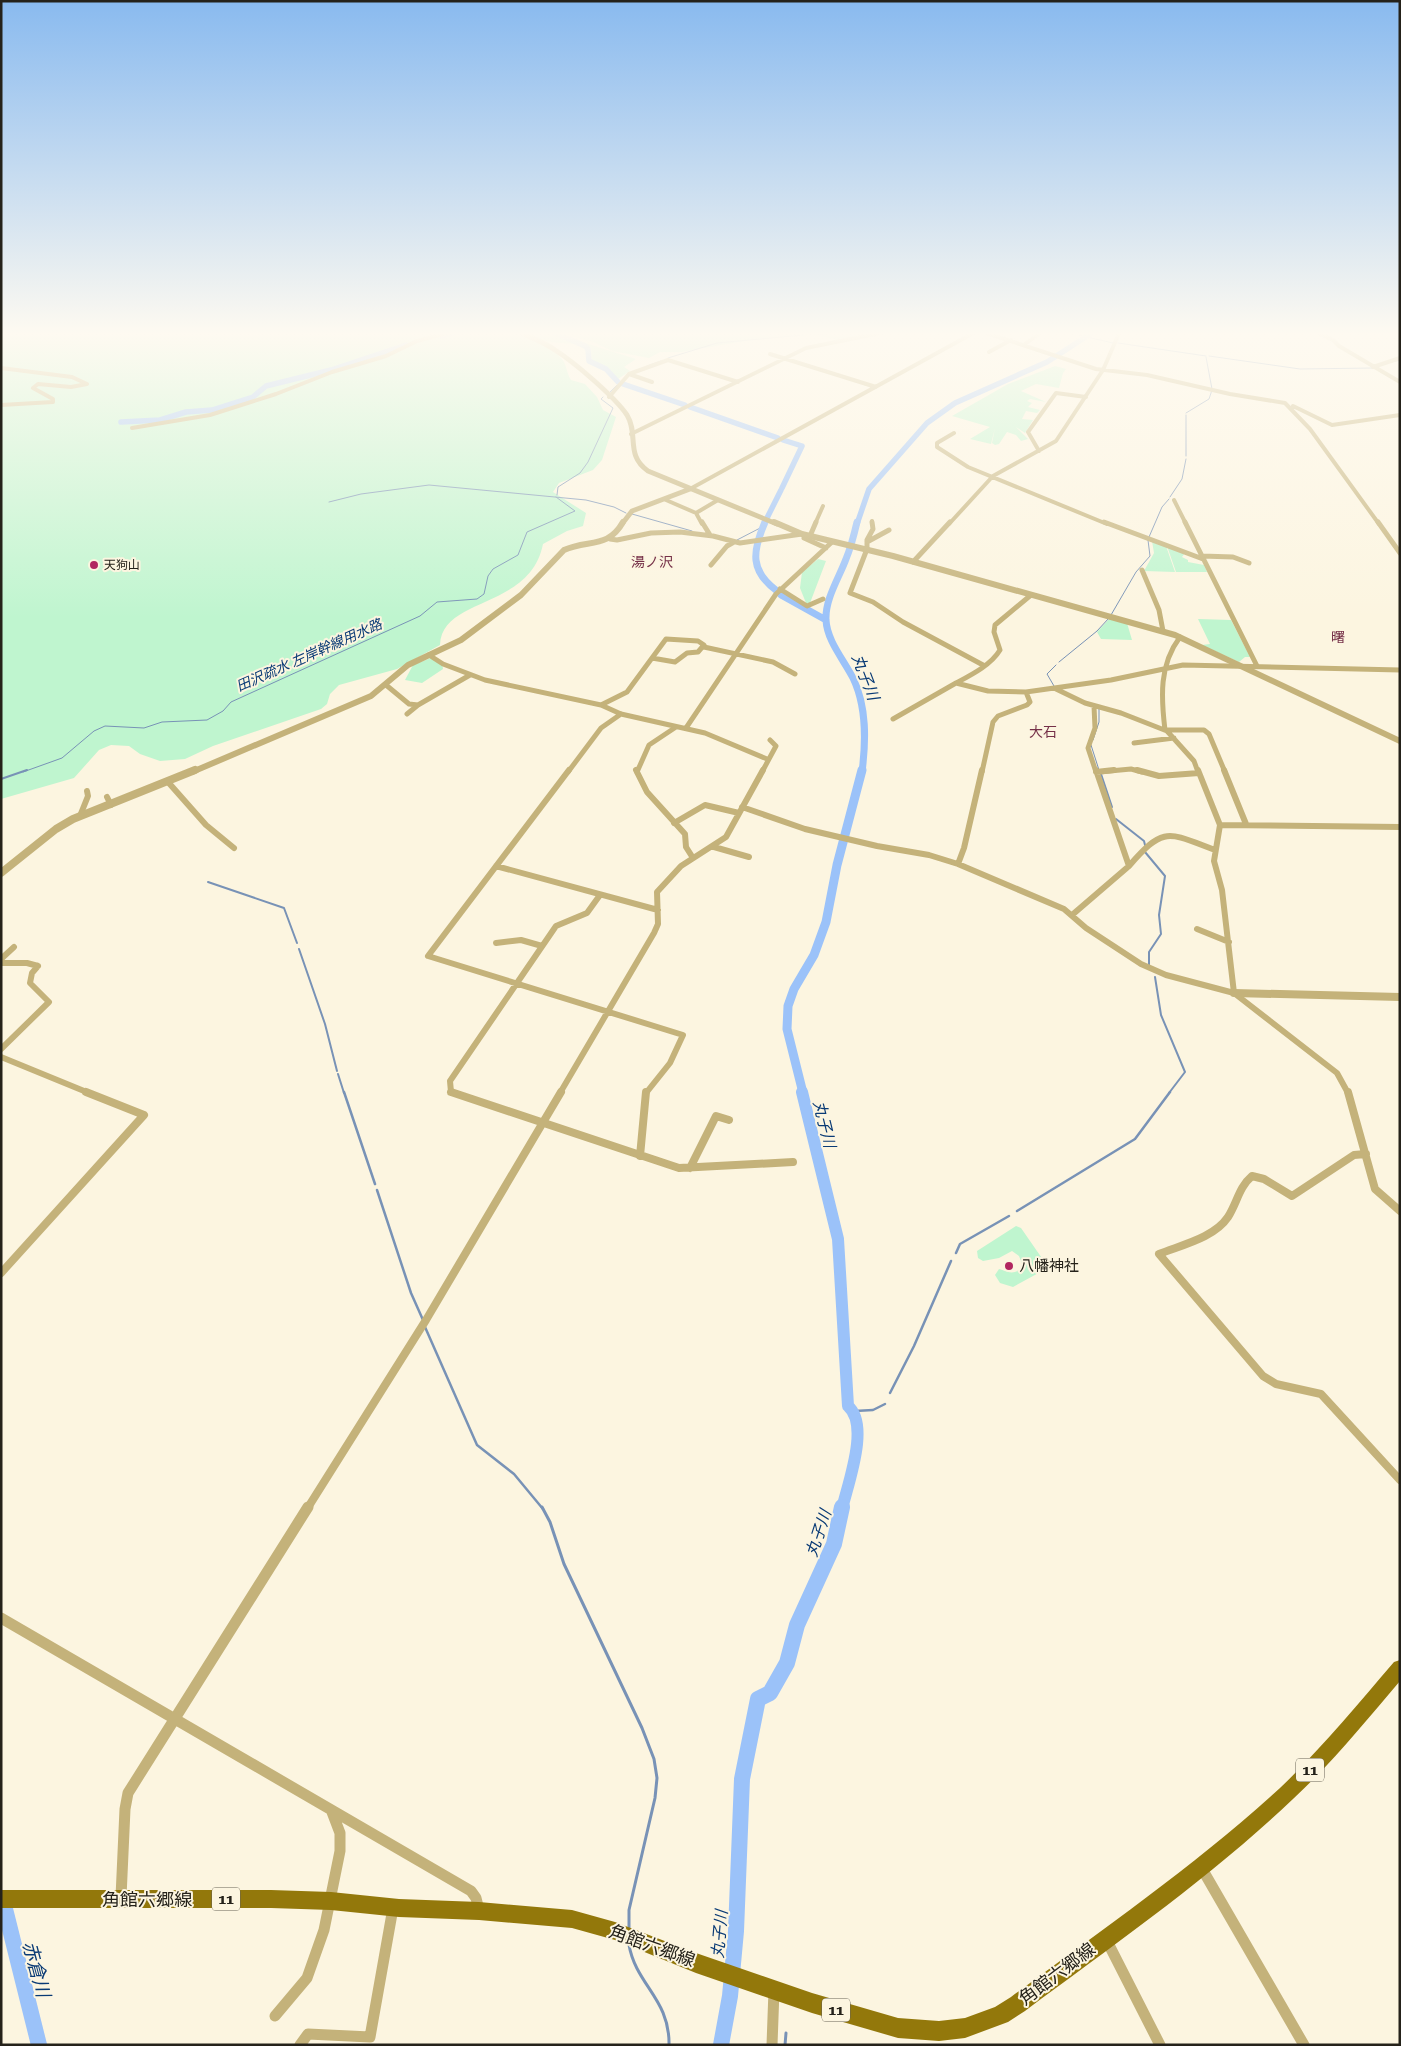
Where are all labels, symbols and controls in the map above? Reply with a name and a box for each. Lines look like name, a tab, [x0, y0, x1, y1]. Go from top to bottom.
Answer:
district label: 湯ノ沢	[631, 554, 673, 570]
place label: 天狗山	[104, 558, 140, 572]
marker: 天狗山	[88, 559, 100, 571]
water label: 田沢疏水 左岸幹線用水路	[234, 615, 385, 694]
district label: 曙	[1331, 629, 1345, 645]
water label: 丸子川	[848, 651, 884, 705]
district label: 大石	[1029, 724, 1057, 740]
water label: 丸子川	[809, 1099, 840, 1152]
place label: 八幡神社	[1019, 1257, 1079, 1275]
marker: 八幡神社	[1003, 1260, 1015, 1272]
water label: 丸子川	[802, 1505, 836, 1559]
road number: 11	[1296, 1758, 1324, 1782]
road number: 11	[212, 1888, 240, 1910]
street label: 角館六郷線	[102, 1889, 192, 1910]
water label: 丸子川	[708, 1907, 731, 1959]
street label: 角館六郷線	[606, 1920, 698, 1971]
street label: 角館六郷線	[1014, 1938, 1099, 2009]
water label: 赤倉川	[18, 1939, 56, 2002]
road number: 11	[822, 1998, 850, 2022]

